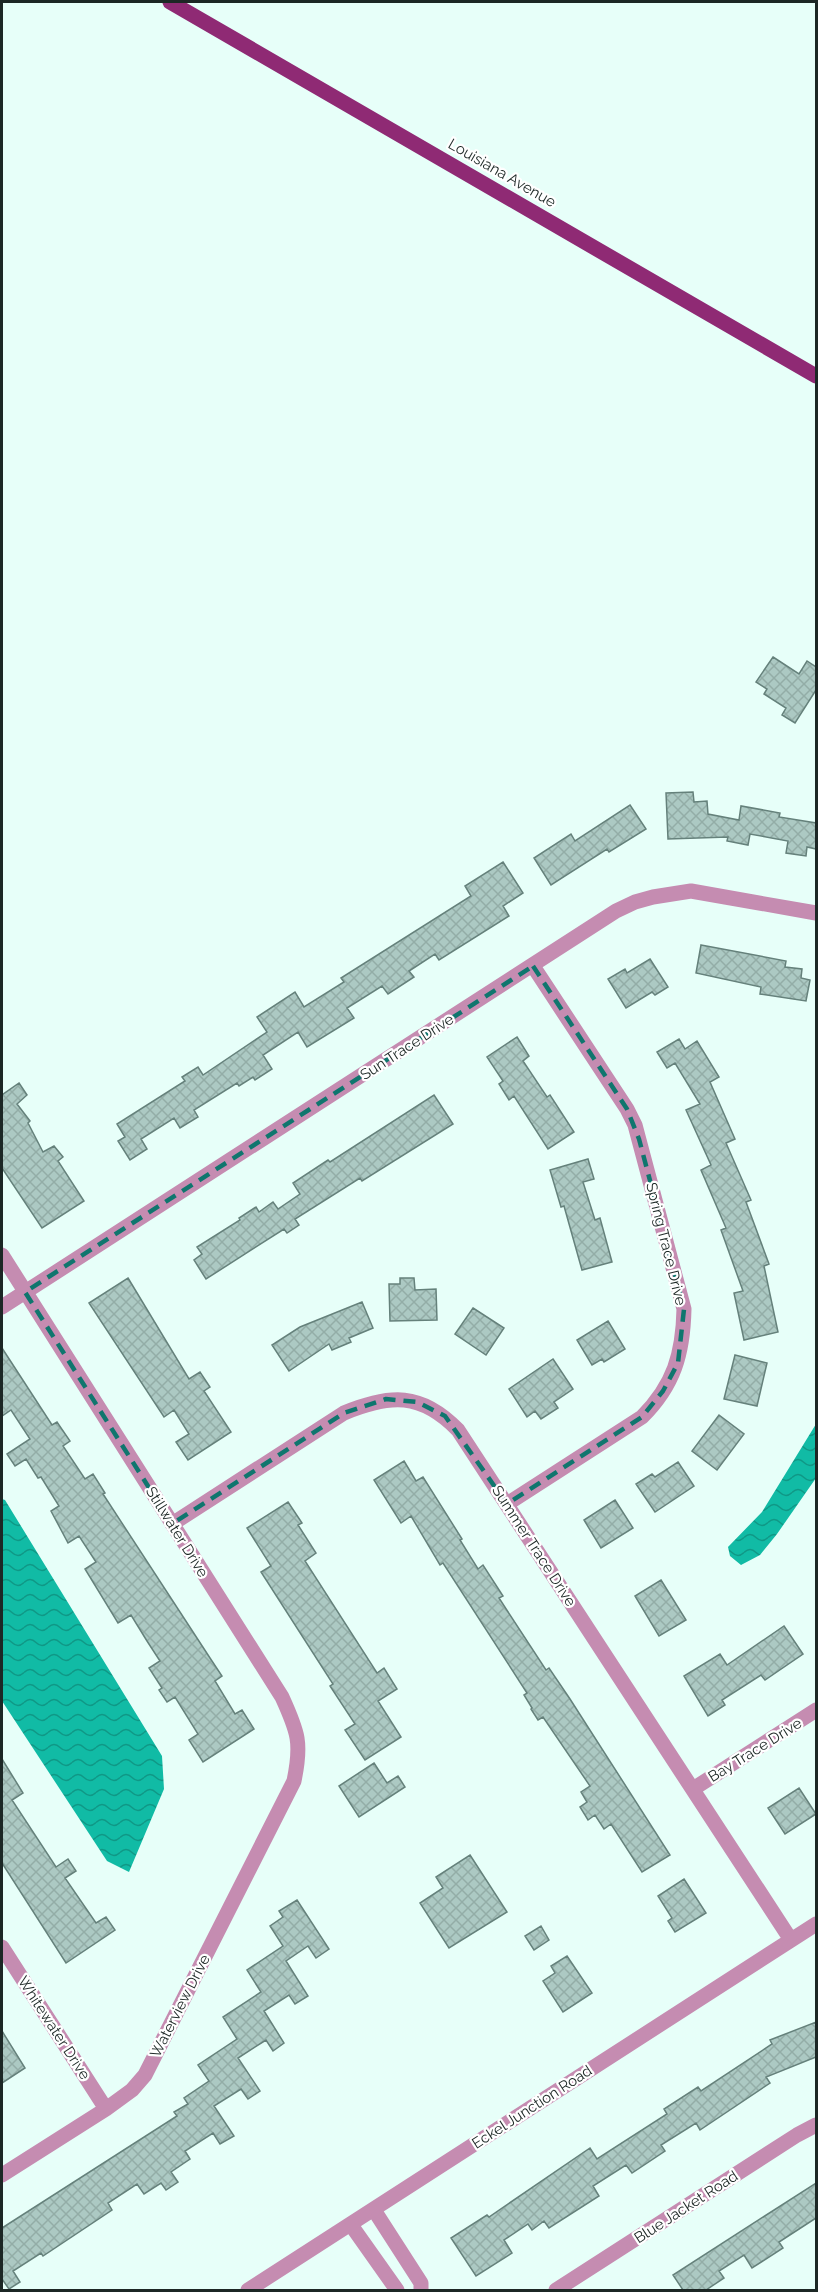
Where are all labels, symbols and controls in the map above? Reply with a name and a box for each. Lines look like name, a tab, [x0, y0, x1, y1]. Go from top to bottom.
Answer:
street label: Louisiana Avenue	[445, 135, 559, 211]
street label: Sun Trace Drive	[357, 1010, 457, 1084]
street label: Spring Trace Drive	[642, 1181, 690, 1308]
street label: Summer Trace Drive	[488, 1482, 580, 1610]
street label: Stillwater Drive	[142, 1483, 212, 1581]
street label: Bay Trace Drive	[705, 1714, 805, 1786]
street label: Waterview Drive	[146, 1951, 214, 2061]
street label: Whitewater Drive	[14, 1973, 94, 2083]
street label: Eckel Junction Road	[469, 2062, 595, 2152]
street label: Blue Jacket Road	[631, 2167, 741, 2247]

